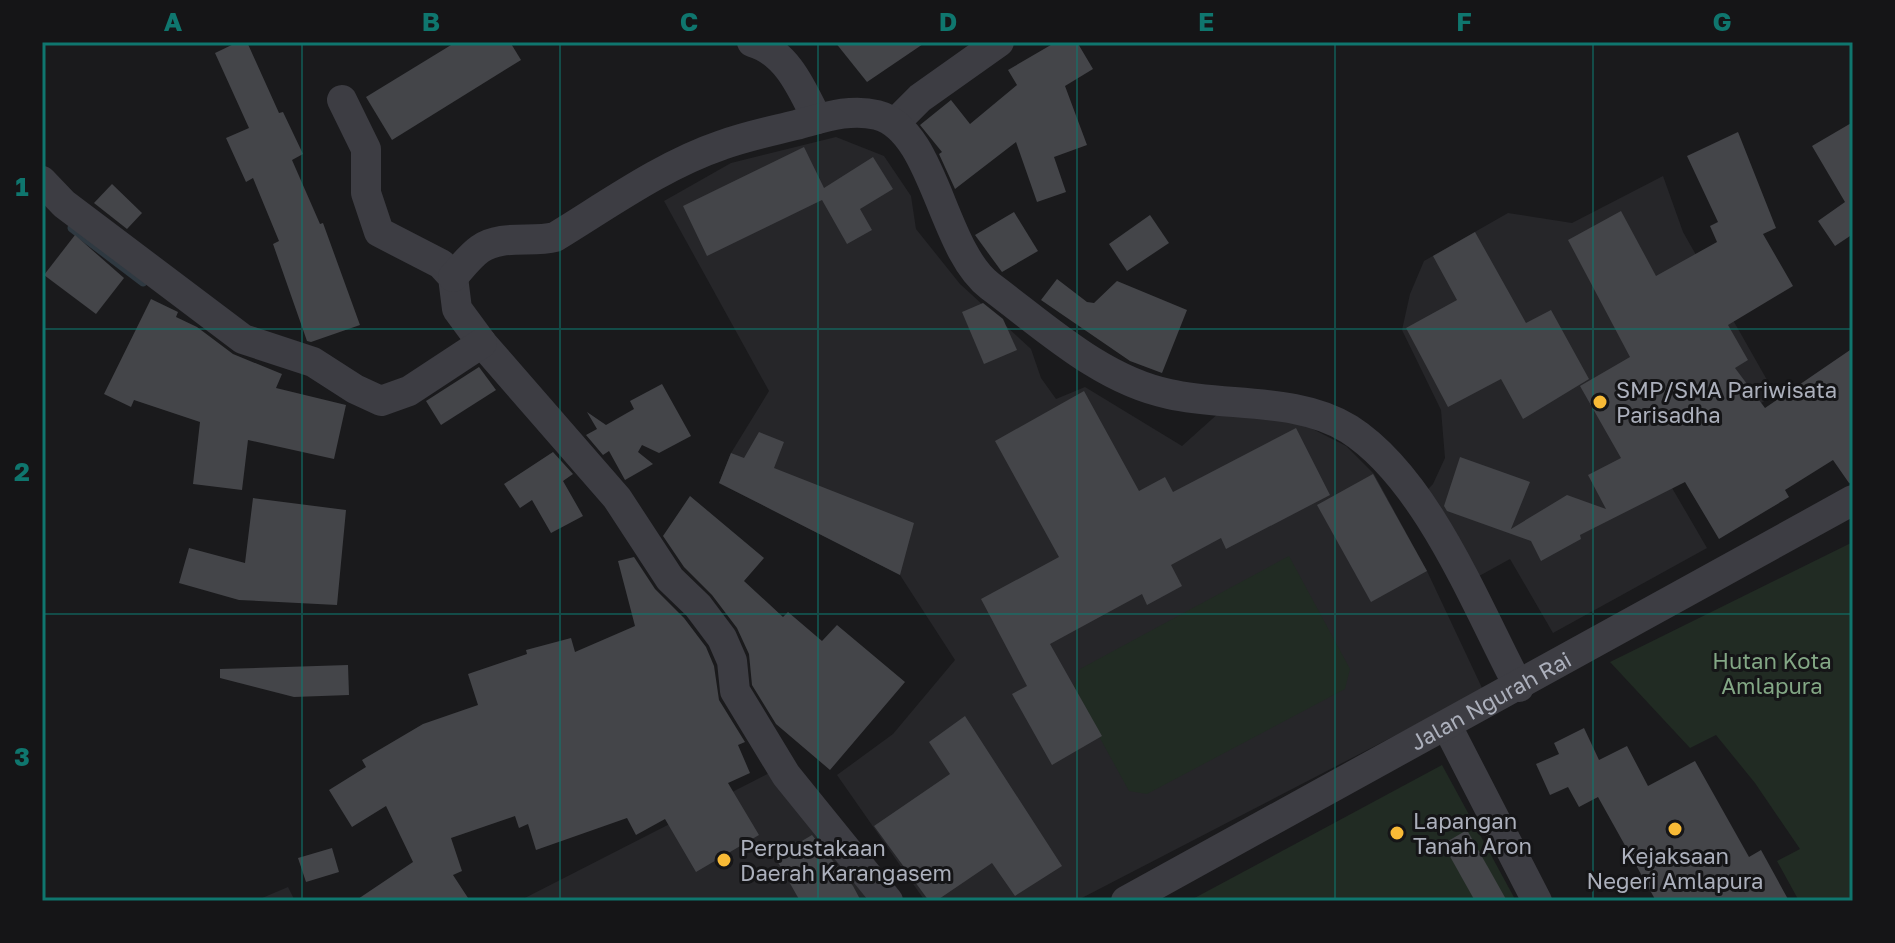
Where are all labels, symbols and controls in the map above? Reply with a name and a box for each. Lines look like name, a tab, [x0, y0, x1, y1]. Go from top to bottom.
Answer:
text: A	[164, 6, 183, 37]
text: B	[422, 6, 440, 37]
text: C	[680, 6, 698, 37]
text: D	[939, 6, 957, 37]
text: E	[1198, 6, 1214, 37]
text: F	[1456, 6, 1472, 37]
text: G	[1712, 6, 1732, 37]
text: 1	[15, 171, 29, 202]
place label: SMP/SMA Pariwisata Parisadha	[1616, 376, 1837, 428]
marker: SMP/SMA Pariwisata Parisadha	[1591, 393, 1609, 411]
text: 2	[14, 456, 30, 487]
street label: Jalan Ngurah Rai	[1405, 645, 1575, 755]
park label: Hutan Kota Amlapura	[1712, 647, 1832, 699]
text: 3	[14, 741, 30, 772]
place label: Lapangan Tanah Aron	[1413, 807, 1532, 859]
marker: Kejaksaan Negeri Amlapura	[1666, 820, 1684, 838]
marker: Lapangan Tanah Aron	[1388, 824, 1406, 842]
place label: Perpustakaan Daerah Karangasem	[740, 834, 952, 886]
place label: Kejaksaan Negeri Amlapura	[1586, 842, 1764, 894]
marker: Perpustakaan Daerah Karangasem	[715, 851, 733, 869]

